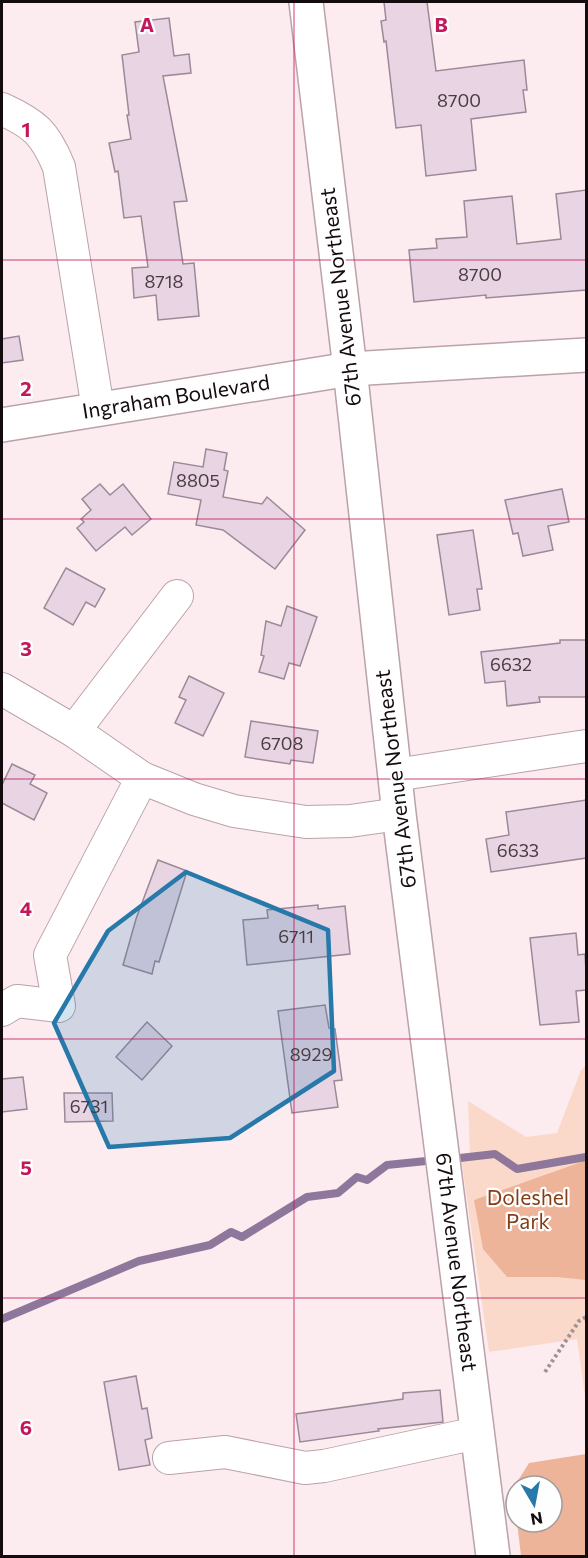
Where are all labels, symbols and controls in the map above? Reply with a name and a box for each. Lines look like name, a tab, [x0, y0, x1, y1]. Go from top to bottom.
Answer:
text: A	[140, 12, 154, 36]
text: B	[434, 12, 448, 36]
house number: 8700	[437, 89, 481, 111]
text: 1	[21, 117, 31, 141]
street label: 67th Avenue Northeast	[314, 186, 365, 408]
house number: 8700	[458, 263, 502, 285]
house number: 8718	[145, 270, 184, 292]
street label: Ingraham Boulevard	[80, 368, 271, 423]
text: 2	[20, 376, 32, 400]
house number: 8805	[176, 469, 220, 491]
text: 3	[20, 636, 32, 660]
house number: 6632	[490, 653, 532, 675]
street label: 67th Avenue Northeast	[369, 668, 420, 890]
house number: 6708	[261, 732, 304, 754]
house number: 6633	[497, 839, 539, 861]
text: 4	[20, 896, 32, 920]
house number: 6711	[278, 925, 314, 947]
house number: 8929	[290, 1043, 332, 1065]
house number: 6731	[70, 1095, 108, 1117]
street label: 67th Avenue Northeast	[432, 1151, 483, 1373]
text: 5	[20, 1155, 32, 1179]
park label: Doleshel Park	[487, 1184, 569, 1233]
text: 6	[20, 1415, 32, 1439]
north arrow	[504, 1474, 564, 1534]
text: N	[529, 1509, 544, 1530]

